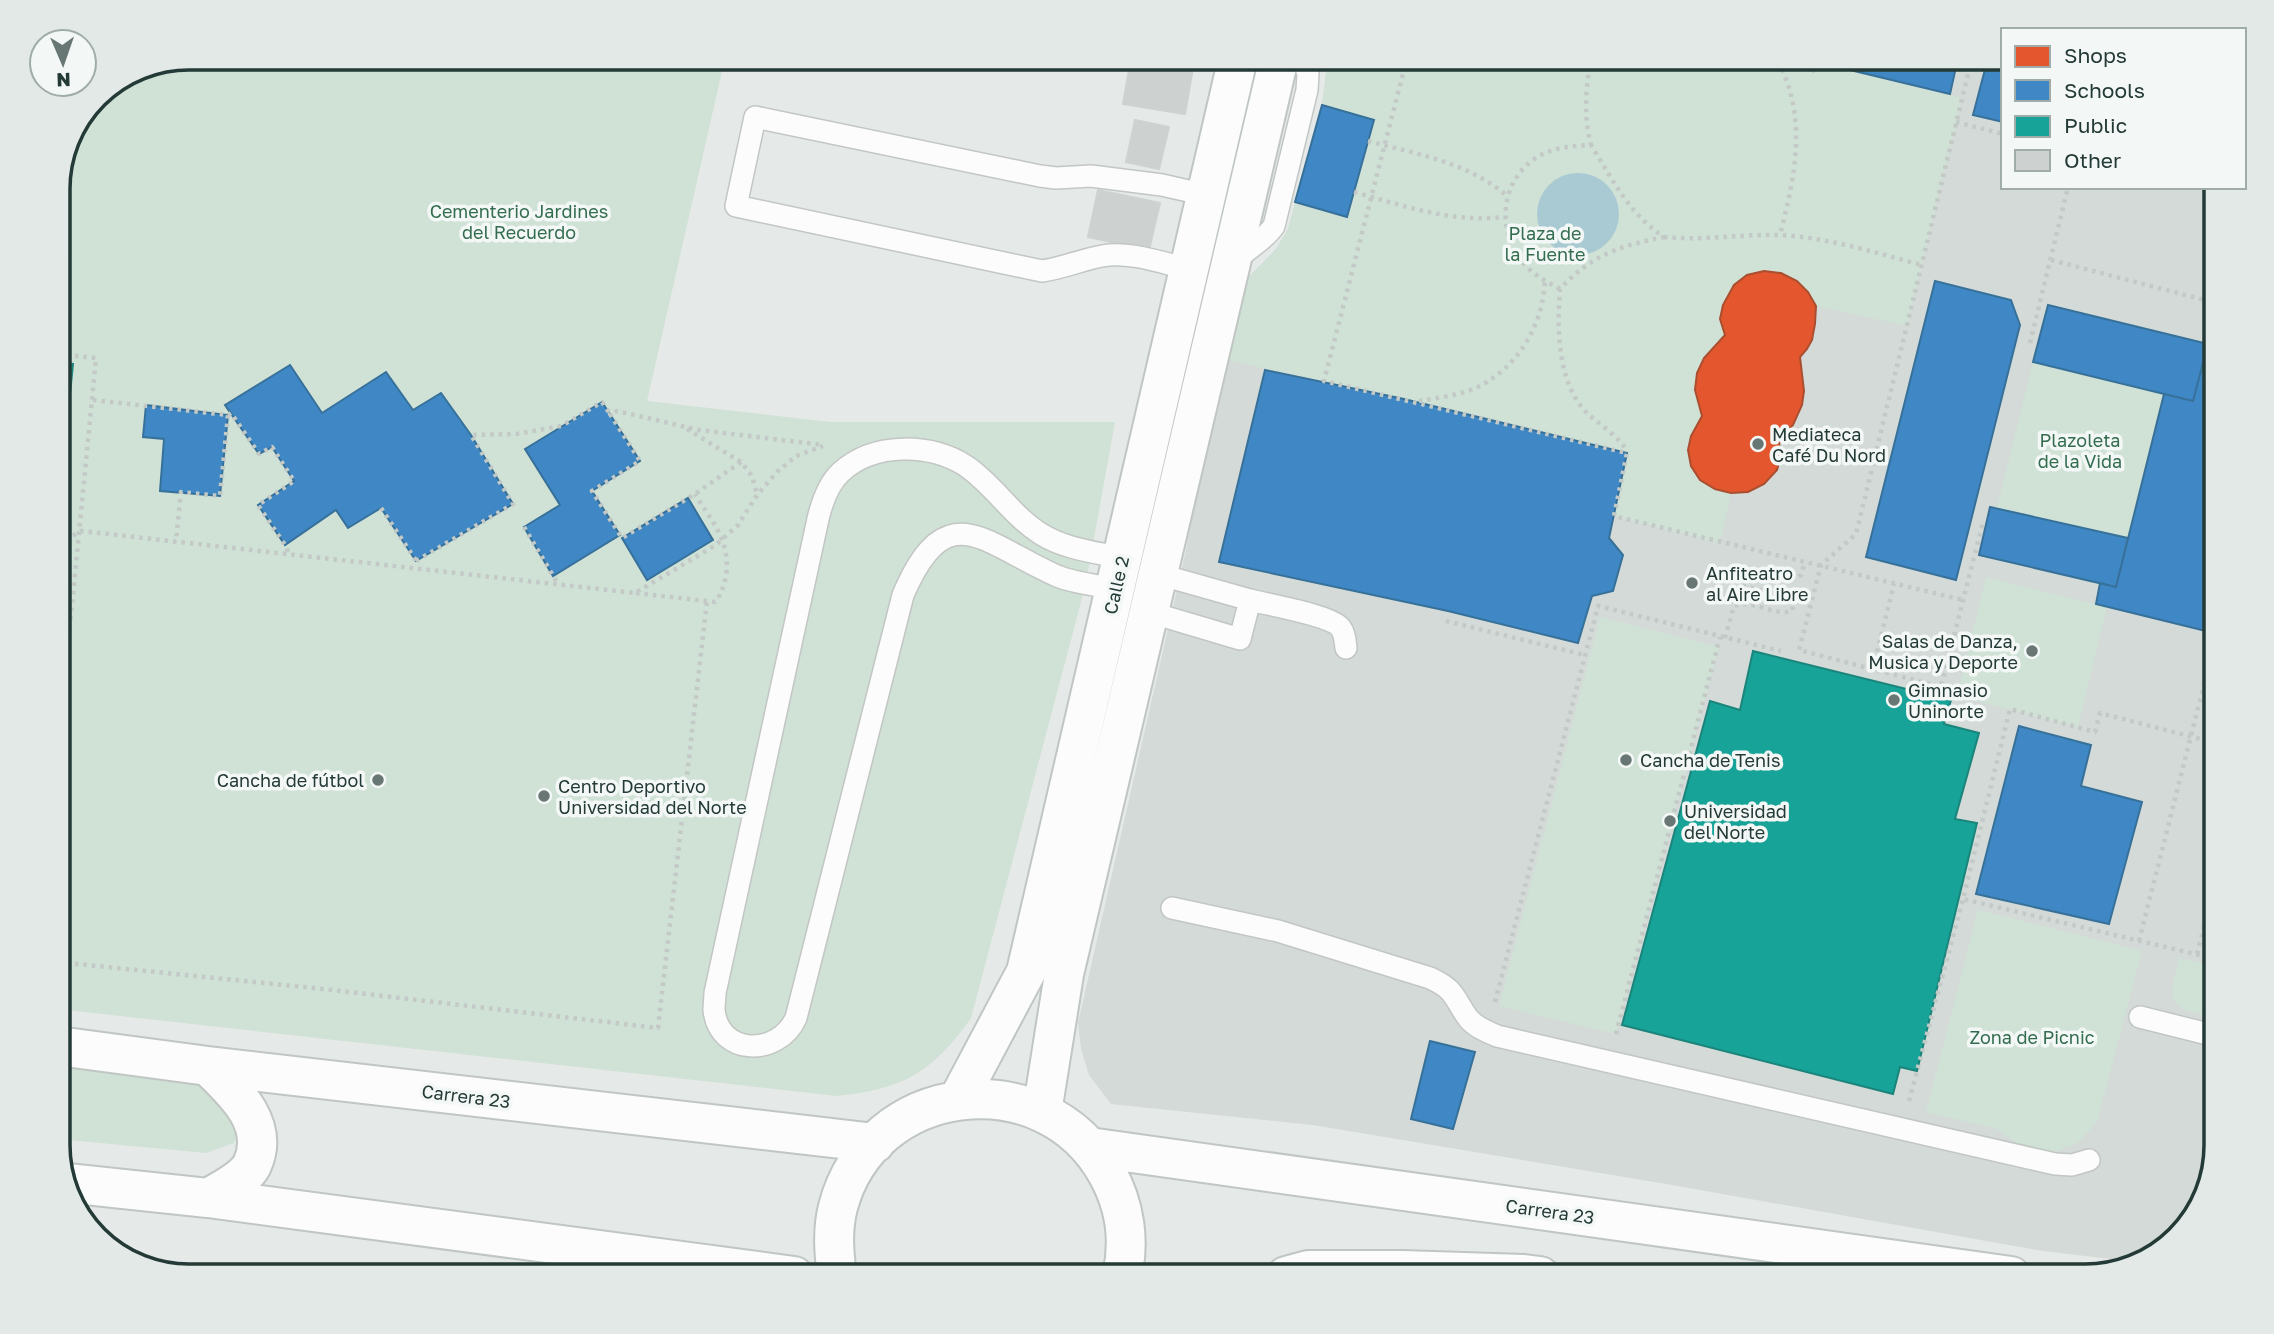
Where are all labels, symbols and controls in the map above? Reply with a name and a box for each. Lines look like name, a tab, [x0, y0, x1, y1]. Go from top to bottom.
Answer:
north arrow	[28, 28, 98, 98]
legend	[2001, 28, 2246, 189]
text: Shops	[2064, 42, 2127, 68]
text: N	[56, 69, 71, 92]
text: Schools	[2064, 77, 2145, 103]
text: Public	[2064, 112, 2127, 138]
text: Other	[2064, 147, 2121, 173]
park label: Cementerio Jardines del Recuerdo	[430, 200, 608, 243]
park label: Plaza de la Fuente	[1505, 222, 1586, 265]
place label: Mediateca Café Du Nord	[1772, 423, 1886, 466]
park label: Plazoleta de la Vida	[2038, 429, 2122, 472]
marker: Mediateca Café Du Nord	[1750, 436, 1766, 452]
street label: Calle 2	[1099, 554, 1133, 616]
place label: Anfiteatro al Aire Libre	[1706, 562, 1809, 605]
marker: Anfiteatro al Aire Libre	[1684, 575, 1700, 591]
place label: Salas de Danza, Musica y Deporte	[1868, 630, 2018, 673]
marker: Salas de Danza, Musica y Deporte	[2024, 643, 2040, 659]
place label: Gimnasio Uninorte	[1908, 679, 1988, 722]
marker: Gimnasio Uninorte	[1886, 692, 1902, 708]
place label: Cancha de Tenis	[1640, 749, 1780, 771]
marker: Cancha de Tenis	[1618, 752, 1634, 768]
place label: Cancha de fútbol	[217, 769, 364, 791]
marker: Cancha de fútbol	[370, 772, 386, 788]
place label: Centro Deportivo Universidad del Norte	[558, 775, 747, 818]
marker: Centro Deportivo Universidad del Norte	[536, 788, 552, 804]
place label: Universidad del Norte	[1684, 800, 1787, 843]
marker: Universidad del Norte	[1662, 813, 1678, 829]
park label: Zona de Picnic	[1969, 1026, 2095, 1048]
street label: Carrera 23	[420, 1080, 512, 1112]
street label: Carrera 23	[1504, 1194, 1596, 1228]

